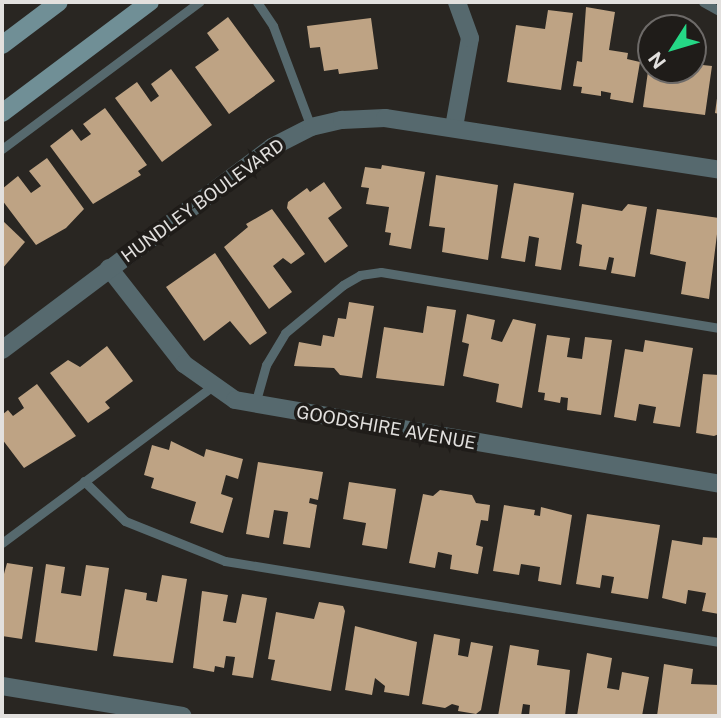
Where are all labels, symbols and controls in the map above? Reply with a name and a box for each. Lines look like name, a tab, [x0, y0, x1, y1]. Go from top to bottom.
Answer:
north arrow	[637, 14, 707, 84]
text: N	[644, 48, 670, 73]
street label: HUNDLEY BOULEVARD	[117, 135, 289, 267]
street label: GOODSHIRE AVENUE	[295, 402, 477, 454]

